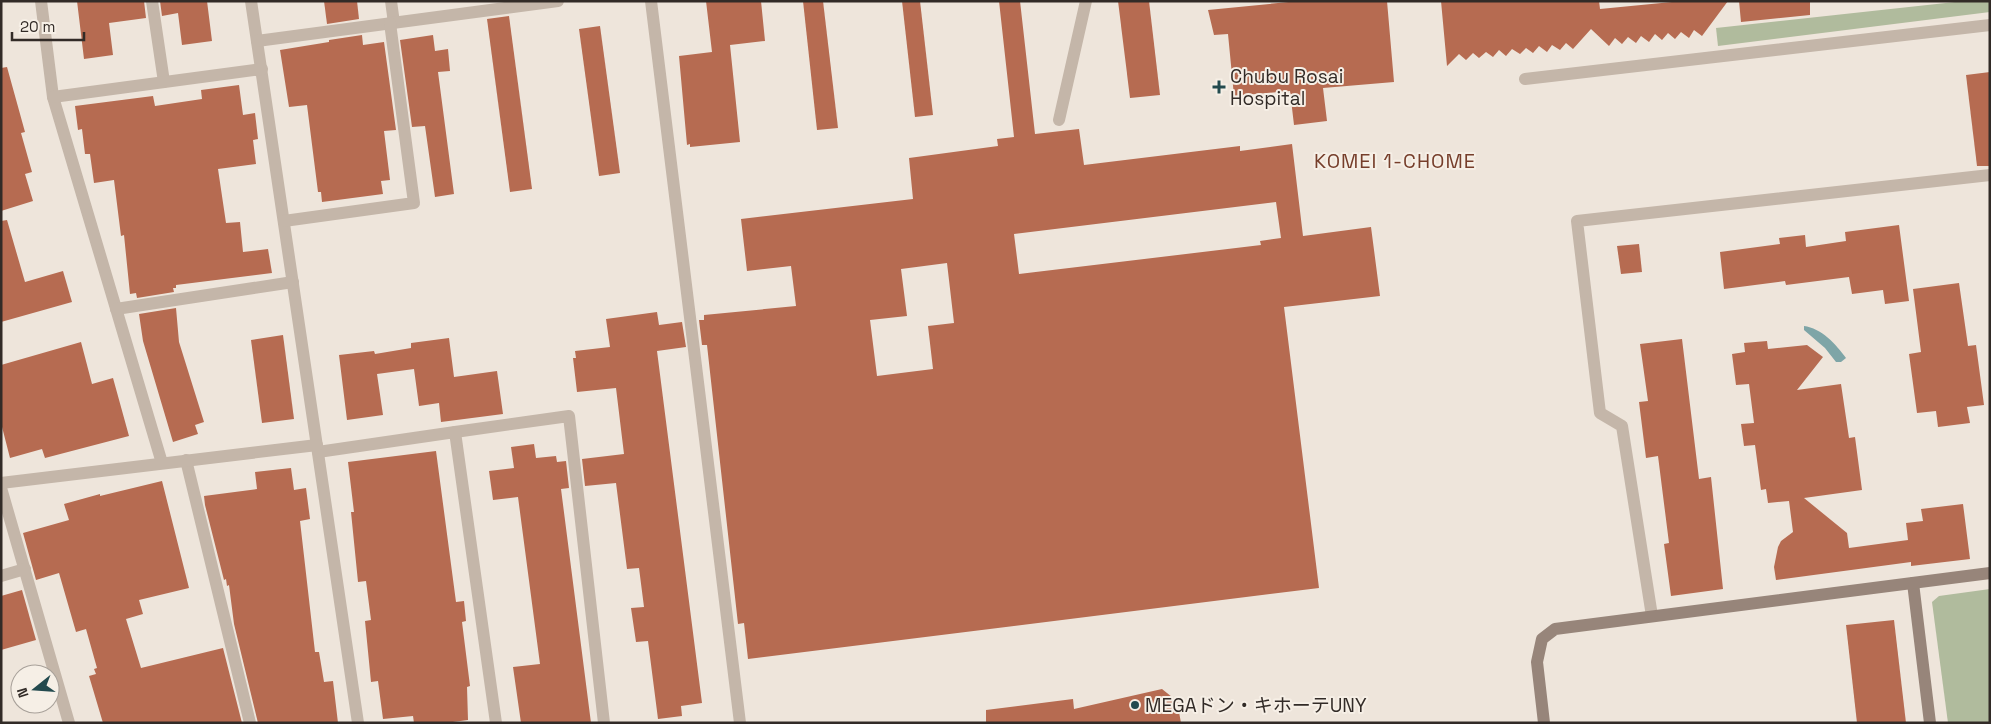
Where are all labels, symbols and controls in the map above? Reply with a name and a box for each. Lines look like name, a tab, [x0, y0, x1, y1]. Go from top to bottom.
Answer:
scale bar	[12, 10, 85, 42]
text: 20 m	[20, 17, 55, 36]
place label: Chubu Rosai Hospital	[1230, 64, 1343, 111]
marker: Chubu Rosai Hospital	[1212, 80, 1226, 94]
district label: KOMEI 1-CHOME	[1314, 148, 1476, 174]
north arrow	[10, 664, 60, 714]
text: N	[13, 686, 33, 700]
place label: MEGAドン・キホーテUNY	[1145, 693, 1367, 718]
marker: MEGAドン・キホーテUNY	[1129, 699, 1141, 711]

